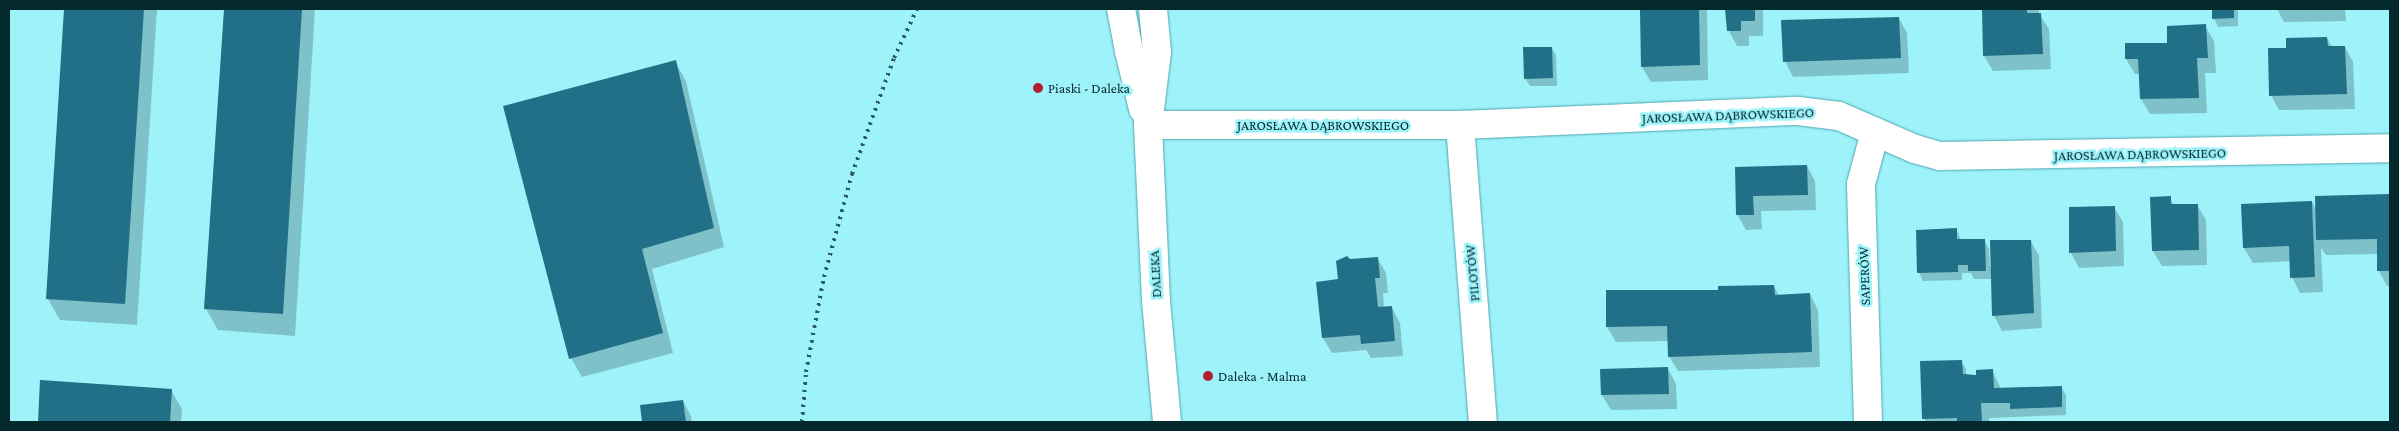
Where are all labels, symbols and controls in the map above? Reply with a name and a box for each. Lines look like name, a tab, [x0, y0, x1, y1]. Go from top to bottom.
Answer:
place label: Piaski - Daleka	[1048, 80, 1130, 96]
marker: Piaski - Daleka	[1032, 82, 1044, 94]
street label: JAROSŁAWA DĄBROWSKIEGO	[1642, 104, 1814, 126]
street label: JAROSŁAWA DĄBROWSKIEGO	[1237, 117, 1409, 133]
street label: JAROSŁAWA DĄBROWSKIEGO	[2054, 144, 2226, 164]
street label: PILOTÓW	[1461, 244, 1483, 302]
street label: SAPERÓW	[1855, 246, 1873, 306]
street label: DALEKA	[1145, 250, 1165, 298]
place label: Daleka - Malma	[1218, 368, 1307, 384]
marker: Daleka - Malma	[1202, 370, 1214, 382]

